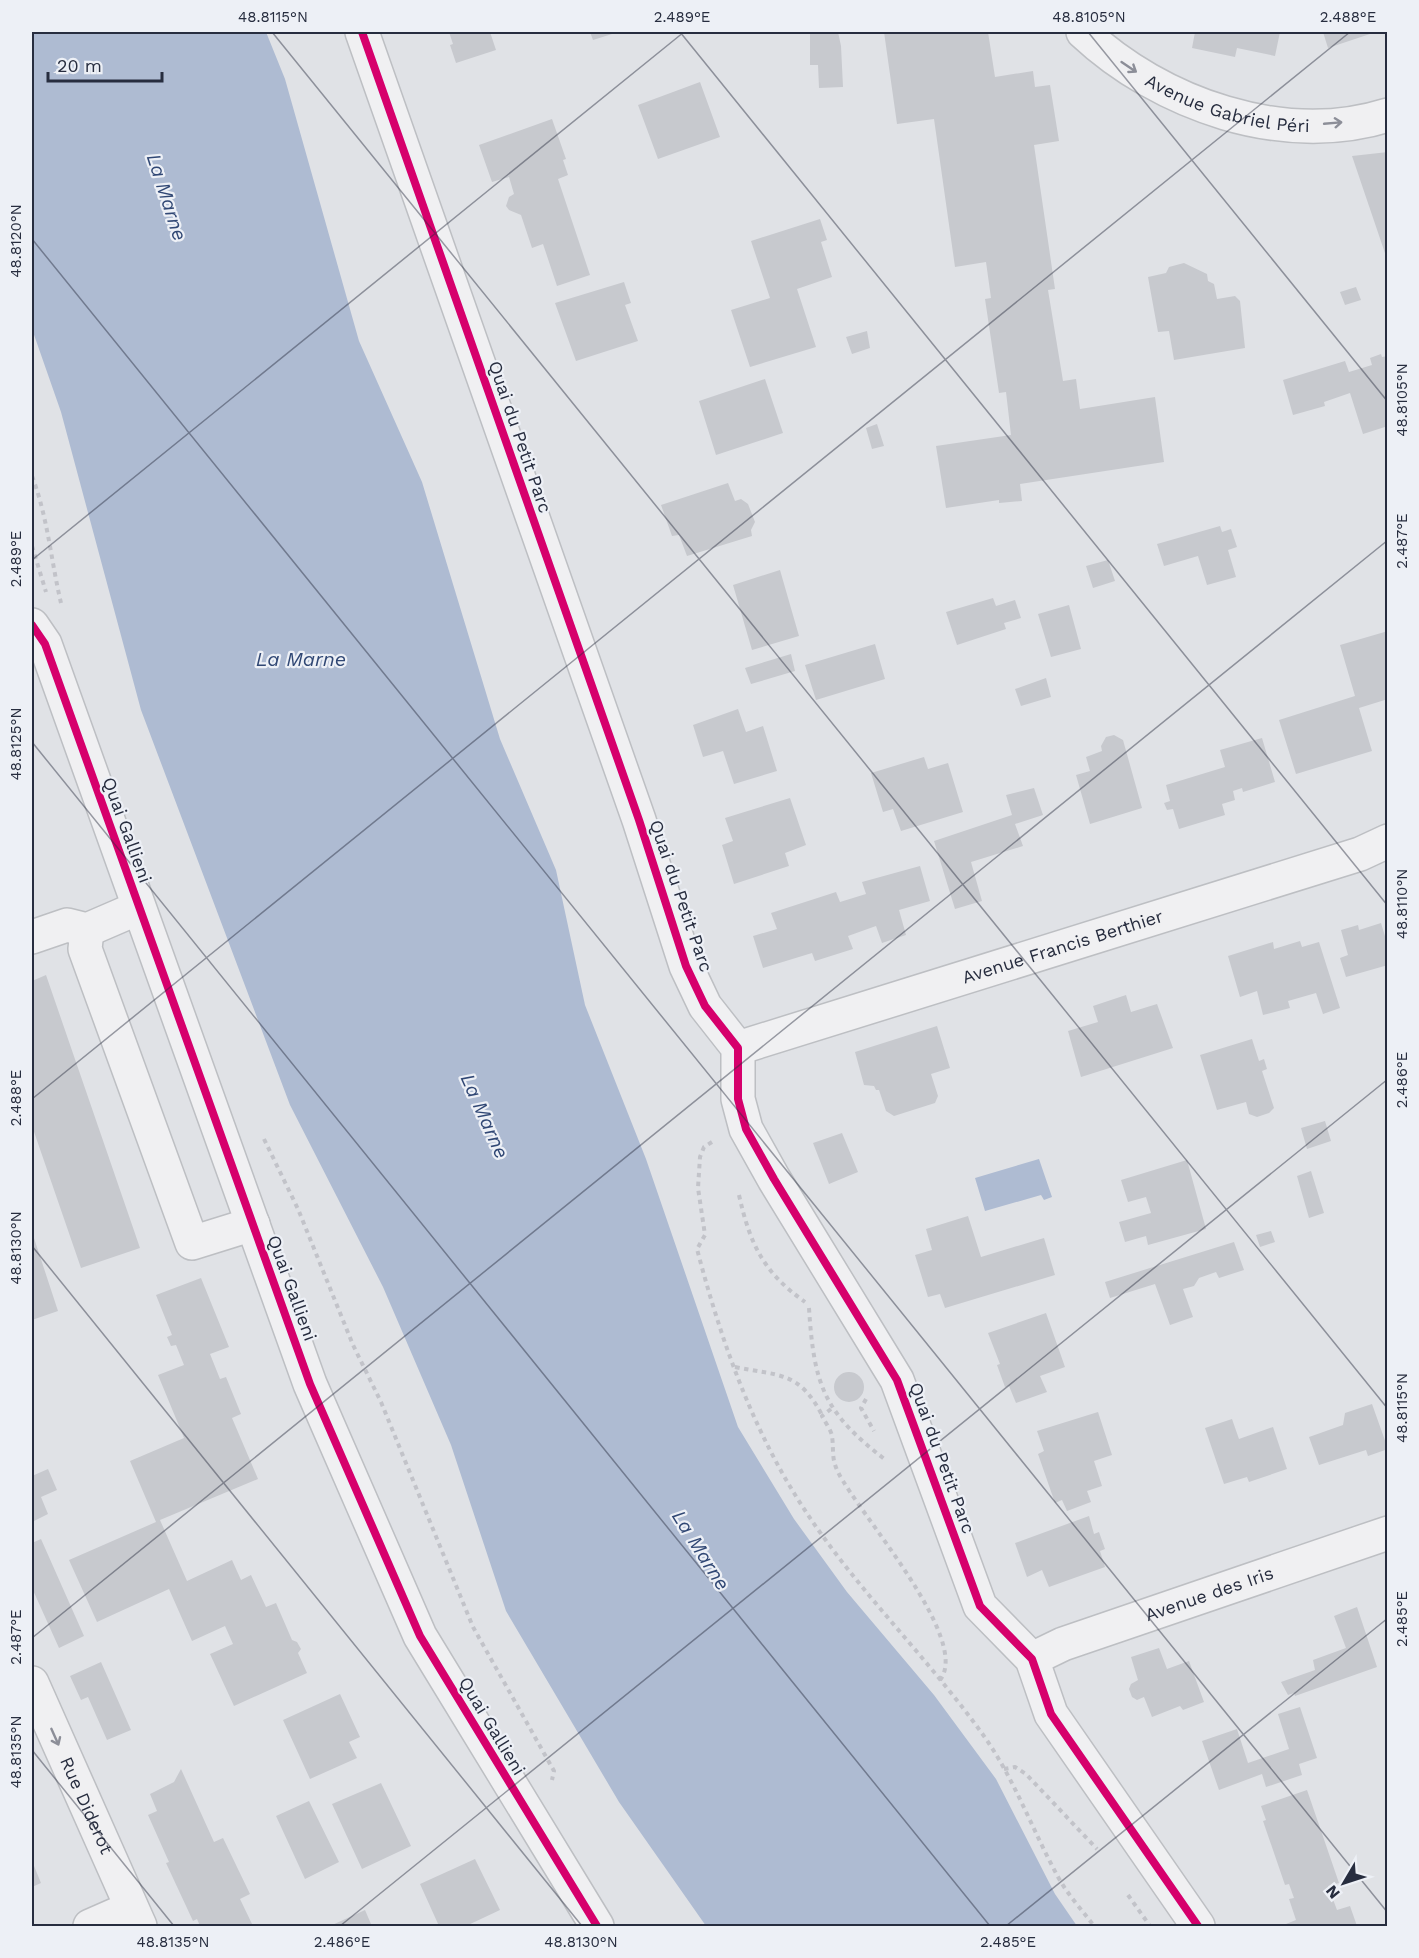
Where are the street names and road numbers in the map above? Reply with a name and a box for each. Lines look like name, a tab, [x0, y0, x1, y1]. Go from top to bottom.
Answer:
street label: Avenue Gabriel Péri	[1142, 69, 1310, 136]
street label: Quai du Petit Parc	[485, 358, 556, 516]
street label: Quai Gallieni	[99, 774, 156, 886]
street label: Quai du Petit Parc	[646, 817, 717, 975]
street label: Avenue Francis Berthier	[959, 905, 1165, 987]
street label: Quai Gallieni	[264, 1232, 321, 1344]
street label: Quai du Petit Parc	[905, 1379, 980, 1536]
street label: Avenue des Iris	[1142, 1562, 1276, 1625]
street label: Quai Gallieni	[455, 1673, 530, 1779]
street label: Rue Diderot	[56, 1753, 118, 1857]

